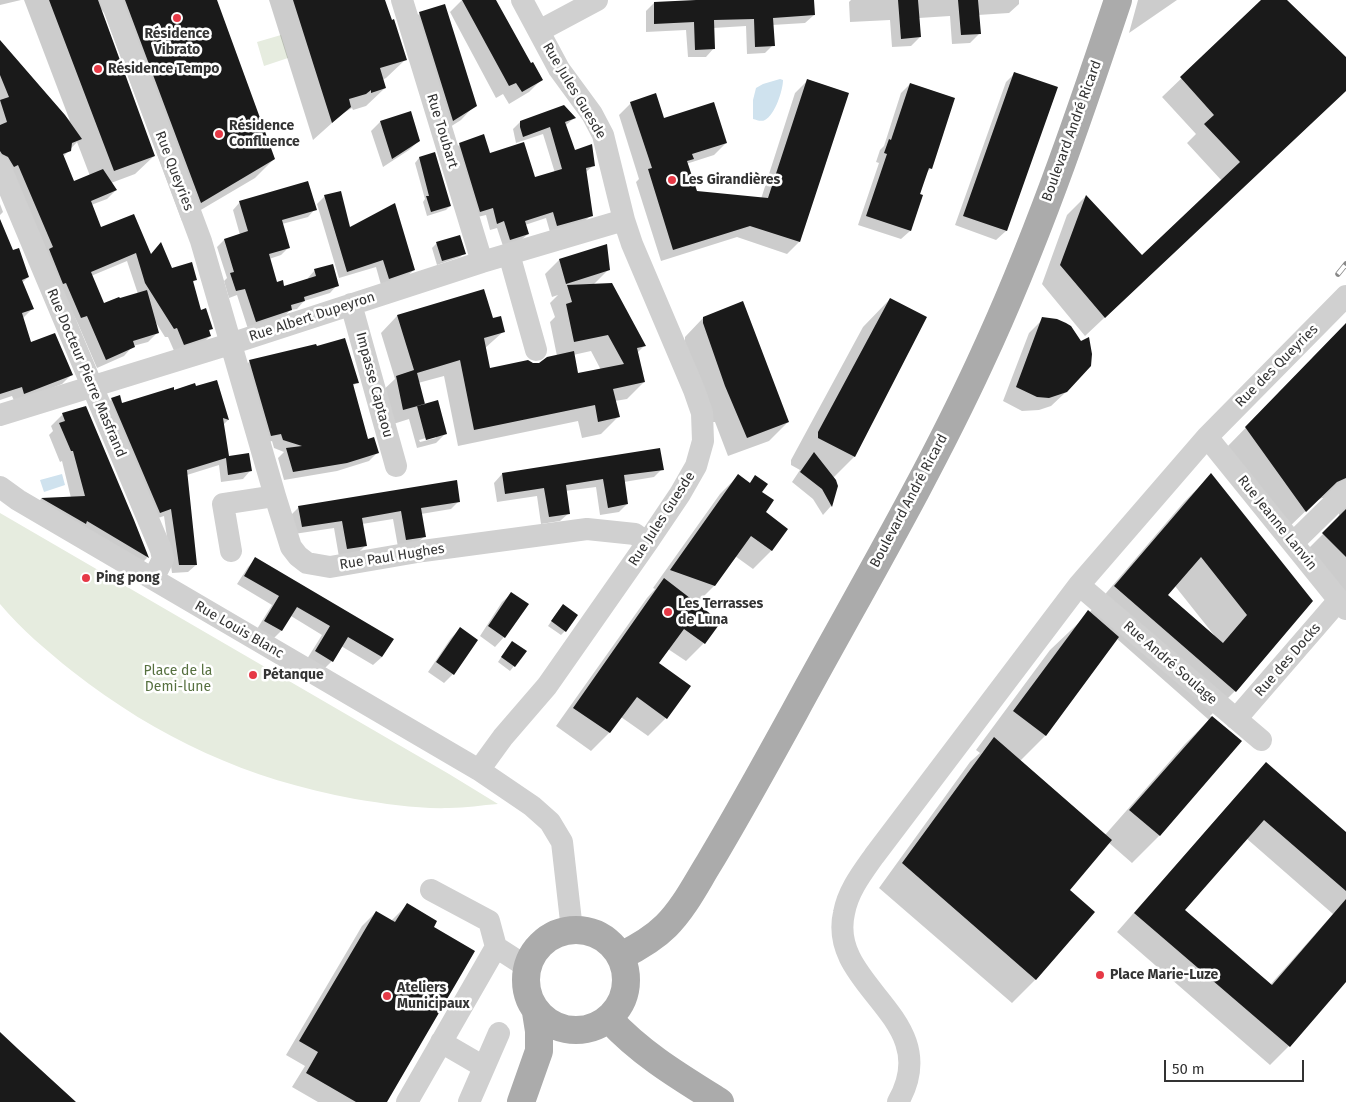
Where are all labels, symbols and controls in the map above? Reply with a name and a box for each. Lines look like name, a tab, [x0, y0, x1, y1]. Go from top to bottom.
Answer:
marker: Résidence Vibrato	[171, 12, 183, 24]
place label: Résidence Vibrato	[144, 26, 210, 58]
street label: Rue Jules Guesde	[539, 40, 609, 142]
street label: Boulevard André Ricard	[1039, 58, 1105, 204]
place label: Résidence Tempo	[108, 61, 219, 77]
marker: Résidence Tempo	[92, 63, 104, 75]
street label: Rue Toubart	[423, 92, 461, 170]
place label: Résidence Confluence	[229, 118, 300, 150]
marker: Résidence Confluence	[213, 128, 225, 140]
street label: Rue Queyries	[151, 129, 197, 213]
place label: Les Girandières	[682, 172, 780, 188]
marker: Les Girandières	[666, 174, 678, 186]
street label: Rue Docteur Pierre Masfrand	[43, 286, 129, 460]
street label: Rue Albert Dupeyron	[247, 289, 377, 345]
street label: Rue des Queyries	[1232, 321, 1322, 411]
street label: Impasse Captaou	[352, 330, 396, 440]
street label: Boulevard André Ricard	[867, 431, 951, 571]
street label: Rue Jules Guesde	[625, 469, 699, 569]
street label: Rue Jeanne Lanvin	[1234, 472, 1320, 574]
street label: Rue Paul Hughes	[338, 540, 446, 574]
place label: Ping pong	[96, 570, 160, 586]
marker: Ping pong	[80, 572, 92, 584]
place label: Les Terrasses de Luna	[678, 596, 763, 628]
street label: Rue Louis Blanc	[191, 598, 287, 662]
marker: Les Terrasses de Luna	[662, 606, 674, 618]
street label: Rue André Soulage	[1120, 618, 1220, 708]
street label: Rue des Docks	[1252, 620, 1324, 700]
park label: Place de la Demi-lune	[144, 663, 212, 696]
place label: Pétanque	[263, 667, 324, 683]
marker: Pétanque	[247, 669, 259, 681]
place label: Place Marie-Luze	[1110, 967, 1218, 983]
marker: Place Marie-Luze	[1094, 969, 1106, 981]
place label: Ateliers Municipaux	[397, 980, 470, 1012]
marker: Ateliers Municipaux	[381, 990, 393, 1002]
scale bar	[1166, 1050, 1306, 1082]
text: 50 m	[1172, 1060, 1205, 1078]

